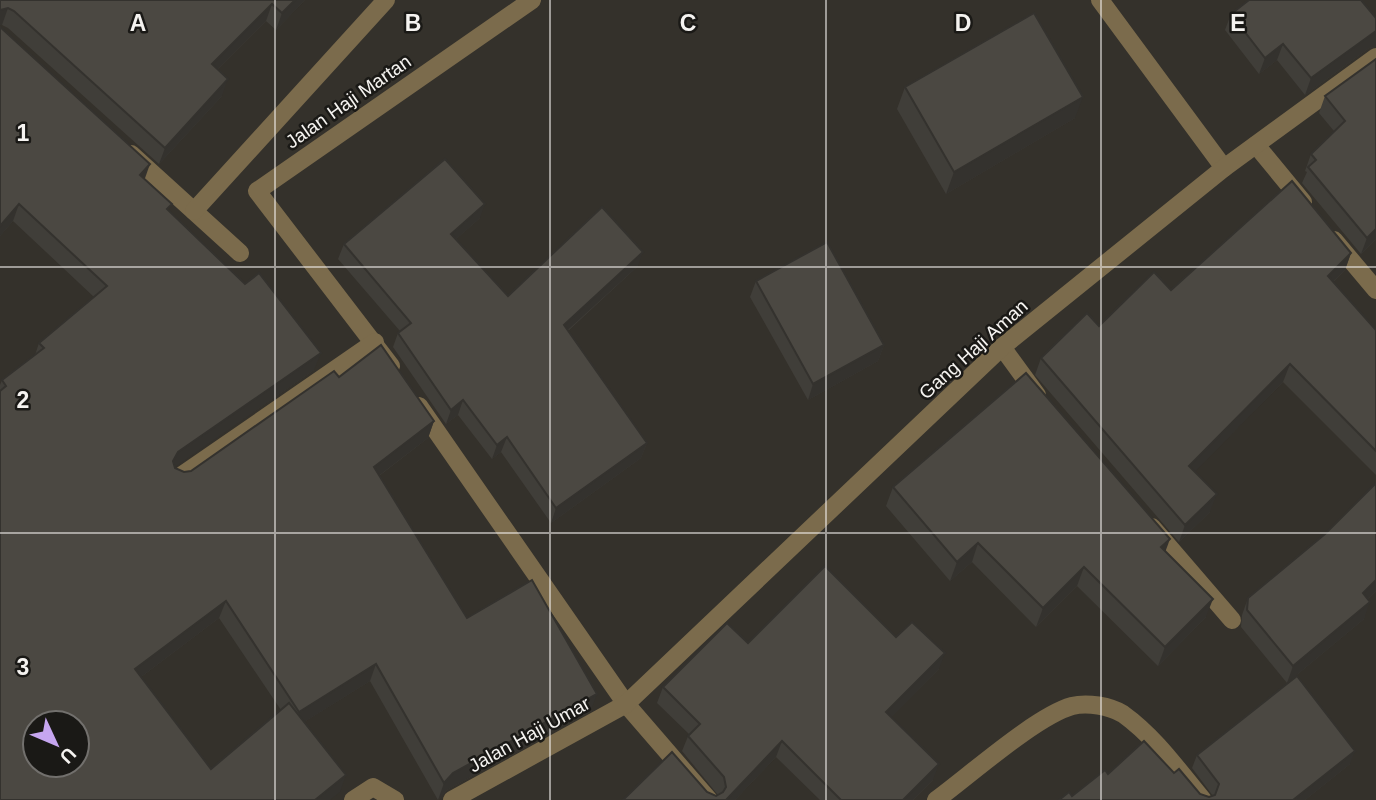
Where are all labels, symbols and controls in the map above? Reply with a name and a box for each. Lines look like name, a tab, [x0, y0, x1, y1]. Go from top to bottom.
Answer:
text: A	[130, 10, 146, 36]
text: B	[405, 10, 421, 36]
text: C	[680, 10, 696, 36]
text: D	[955, 10, 971, 36]
text: E	[1230, 10, 1246, 36]
street label: Jalan Haji Martan	[282, 50, 415, 152]
text: 1	[17, 120, 30, 146]
street label: Gang Haji Aman	[915, 295, 1032, 403]
text: 2	[17, 387, 29, 413]
text: 3	[17, 654, 29, 680]
street label: Jalan Haji Umar	[465, 692, 594, 776]
north arrow	[21, 709, 91, 779]
text: U	[56, 743, 80, 768]

